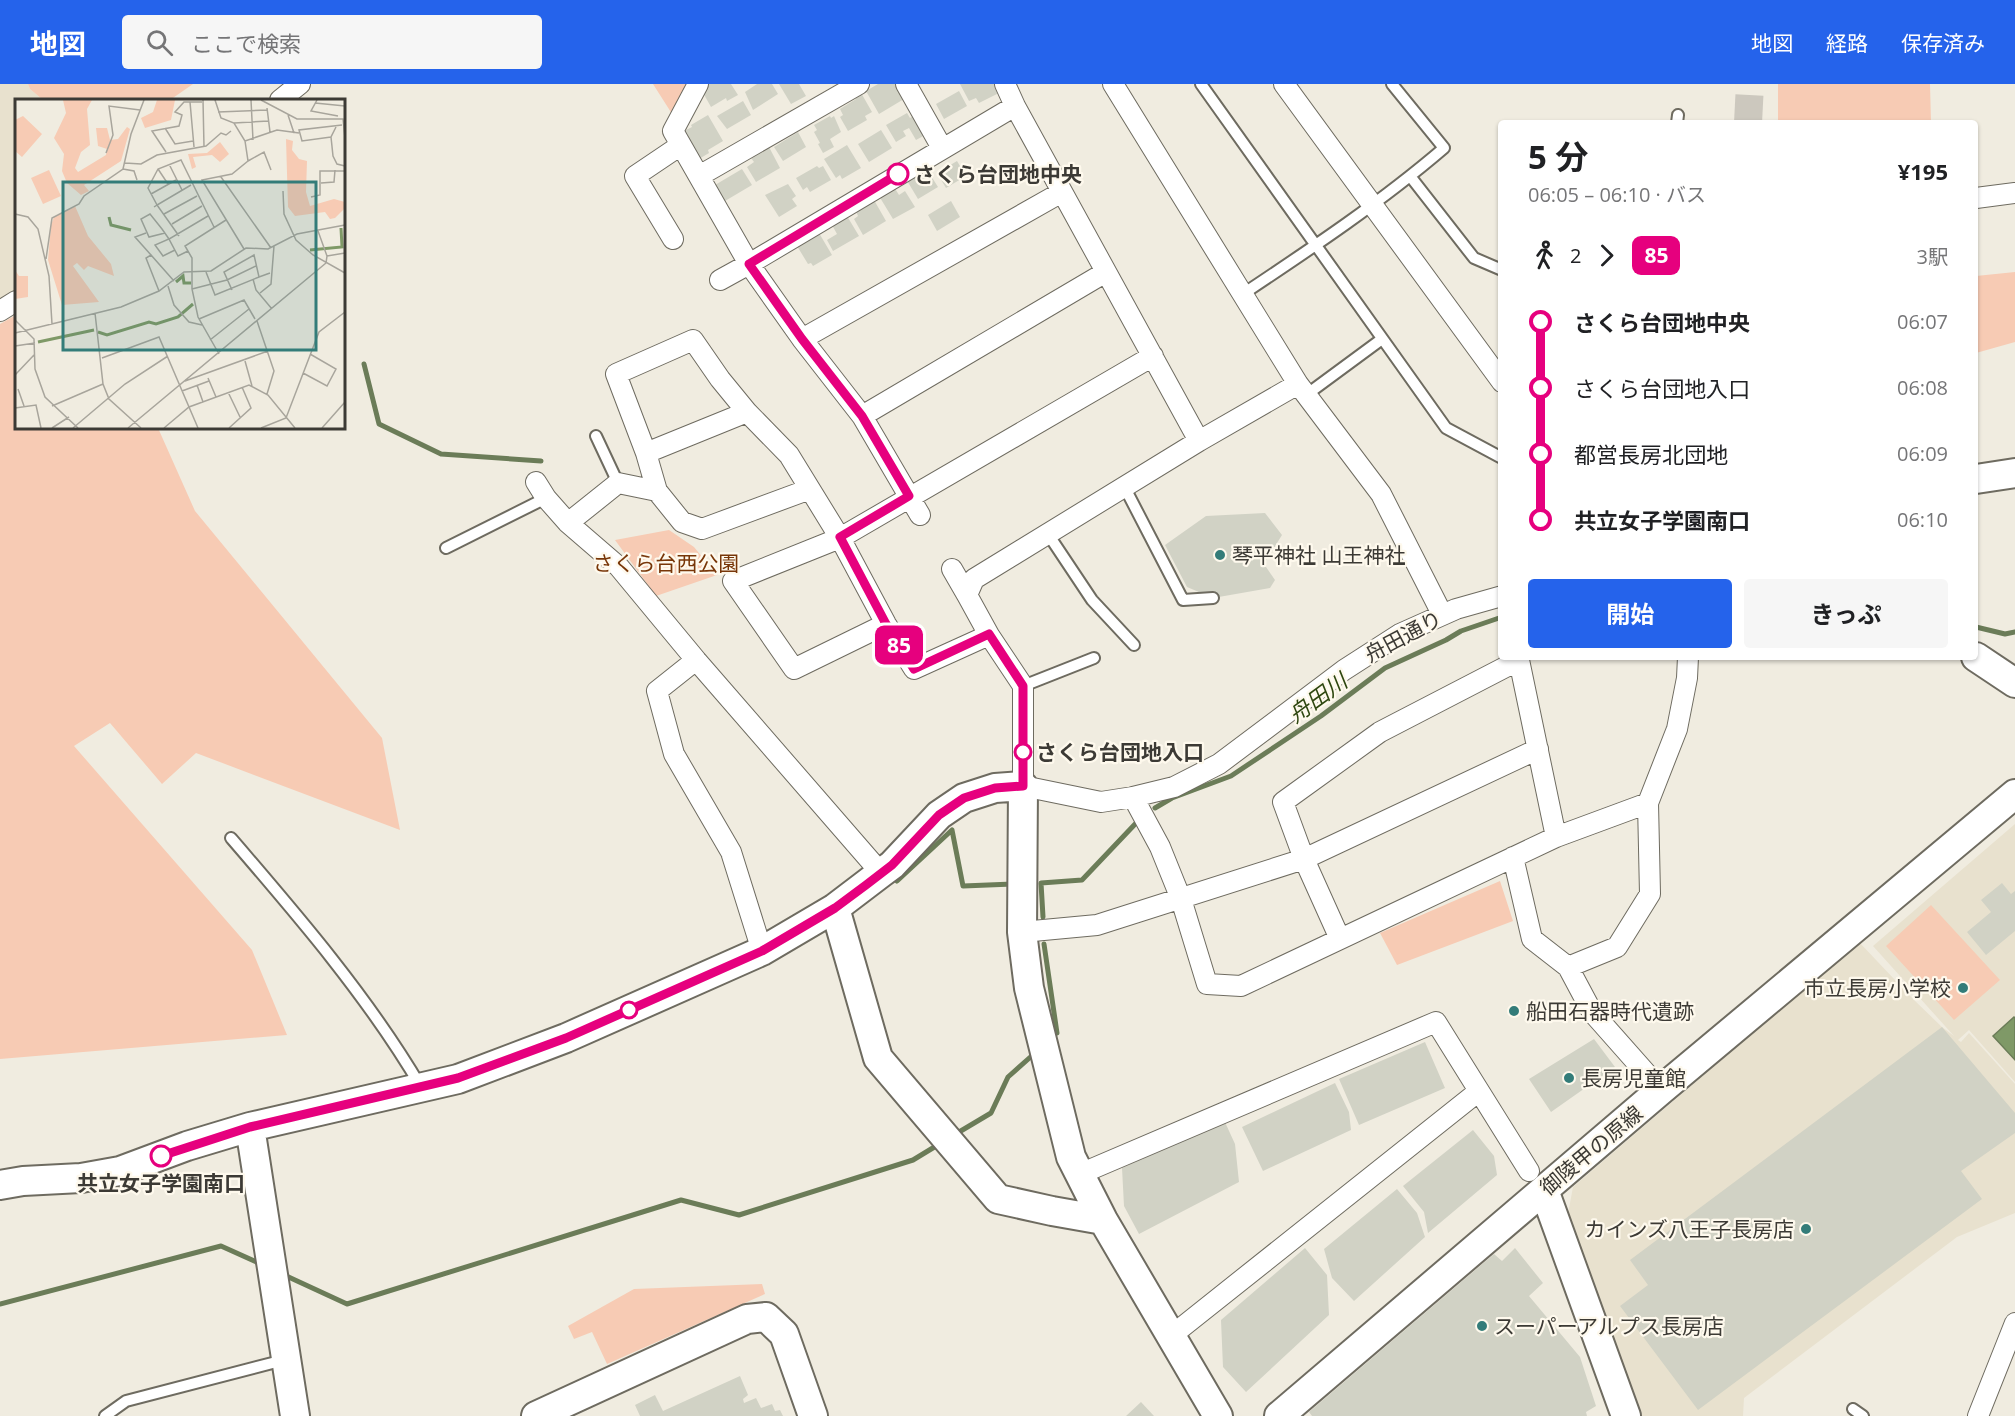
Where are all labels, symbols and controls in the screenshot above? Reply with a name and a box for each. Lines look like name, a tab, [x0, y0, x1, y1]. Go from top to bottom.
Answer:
search box	[122, 15, 542, 69]
text: 地図	[30, 24, 86, 62]
icon: search	[143, 26, 176, 59]
text: ここで検索	[191, 28, 301, 58]
text: 地図	[1751, 29, 1793, 57]
text: 経路	[1826, 29, 1868, 57]
text: 保存済み	[1901, 29, 1985, 57]
inset map	[15, 99, 345, 429]
text: 5 分	[1528, 134, 1588, 179]
text: ¥195	[1898, 156, 1948, 186]
place label: さくら台団地中央	[914, 160, 1082, 188]
marker: さくら台団地中央	[887, 163, 909, 185]
text: 06:05 – 06:10 · バス	[1528, 181, 1706, 208]
icon: walk	[1528, 239, 1561, 272]
icon: forward	[1590, 239, 1623, 272]
text: 85	[1644, 241, 1668, 269]
text: 2	[1570, 242, 1581, 269]
text: 3駅	[1917, 243, 1948, 270]
text: さくら台団地中央	[1574, 307, 1750, 337]
text: 06:07	[1897, 308, 1948, 335]
text: さくら台団地入口	[1574, 373, 1750, 403]
text: 06:08	[1897, 374, 1948, 401]
text: 都営長房北団地	[1574, 439, 1728, 469]
text: 06:09	[1897, 440, 1948, 467]
text: 共立女子学園南口	[1574, 505, 1750, 535]
text: 06:10	[1897, 506, 1948, 533]
place label: 琴平神社 山王神社	[1232, 541, 1405, 569]
marker: 琴平神社 山王神社	[1213, 548, 1227, 562]
park label: さくら台西公園	[593, 549, 740, 577]
button: 開始	[1528, 579, 1732, 648]
button: きっぷ	[1744, 579, 1948, 648]
street label: 舟田通り	[1359, 604, 1447, 668]
line badge: 85	[872, 626, 926, 664]
text: 85	[887, 631, 911, 659]
water label: 舟田川	[1281, 664, 1354, 729]
place label: さくら台団地入口	[1036, 738, 1204, 766]
marker: さくら台団地入口	[1014, 743, 1032, 761]
place label: 市立長房小学校	[1804, 974, 1951, 1002]
marker: 市立長房小学校	[1956, 981, 1970, 995]
place label: 船田石器時代遺跡	[1526, 997, 1694, 1025]
unlabelled marker	[620, 1001, 638, 1019]
marker: 船田石器時代遺跡	[1507, 1004, 1521, 1018]
place label: 長房児童館	[1581, 1064, 1686, 1092]
marker: 長房児童館	[1562, 1071, 1576, 1085]
street label: 御陵甲の原線	[1534, 1099, 1648, 1201]
marker: 共立女子学園南口	[150, 1145, 172, 1167]
place label: 共立女子学園南口	[77, 1169, 245, 1197]
place label: カインズ八王子長房店	[1584, 1215, 1794, 1243]
marker: カインズ八王子長房店	[1799, 1222, 1813, 1236]
place label: スーパーアルプス長房店	[1494, 1312, 1724, 1340]
marker: スーパーアルプス長房店	[1475, 1319, 1489, 1333]

